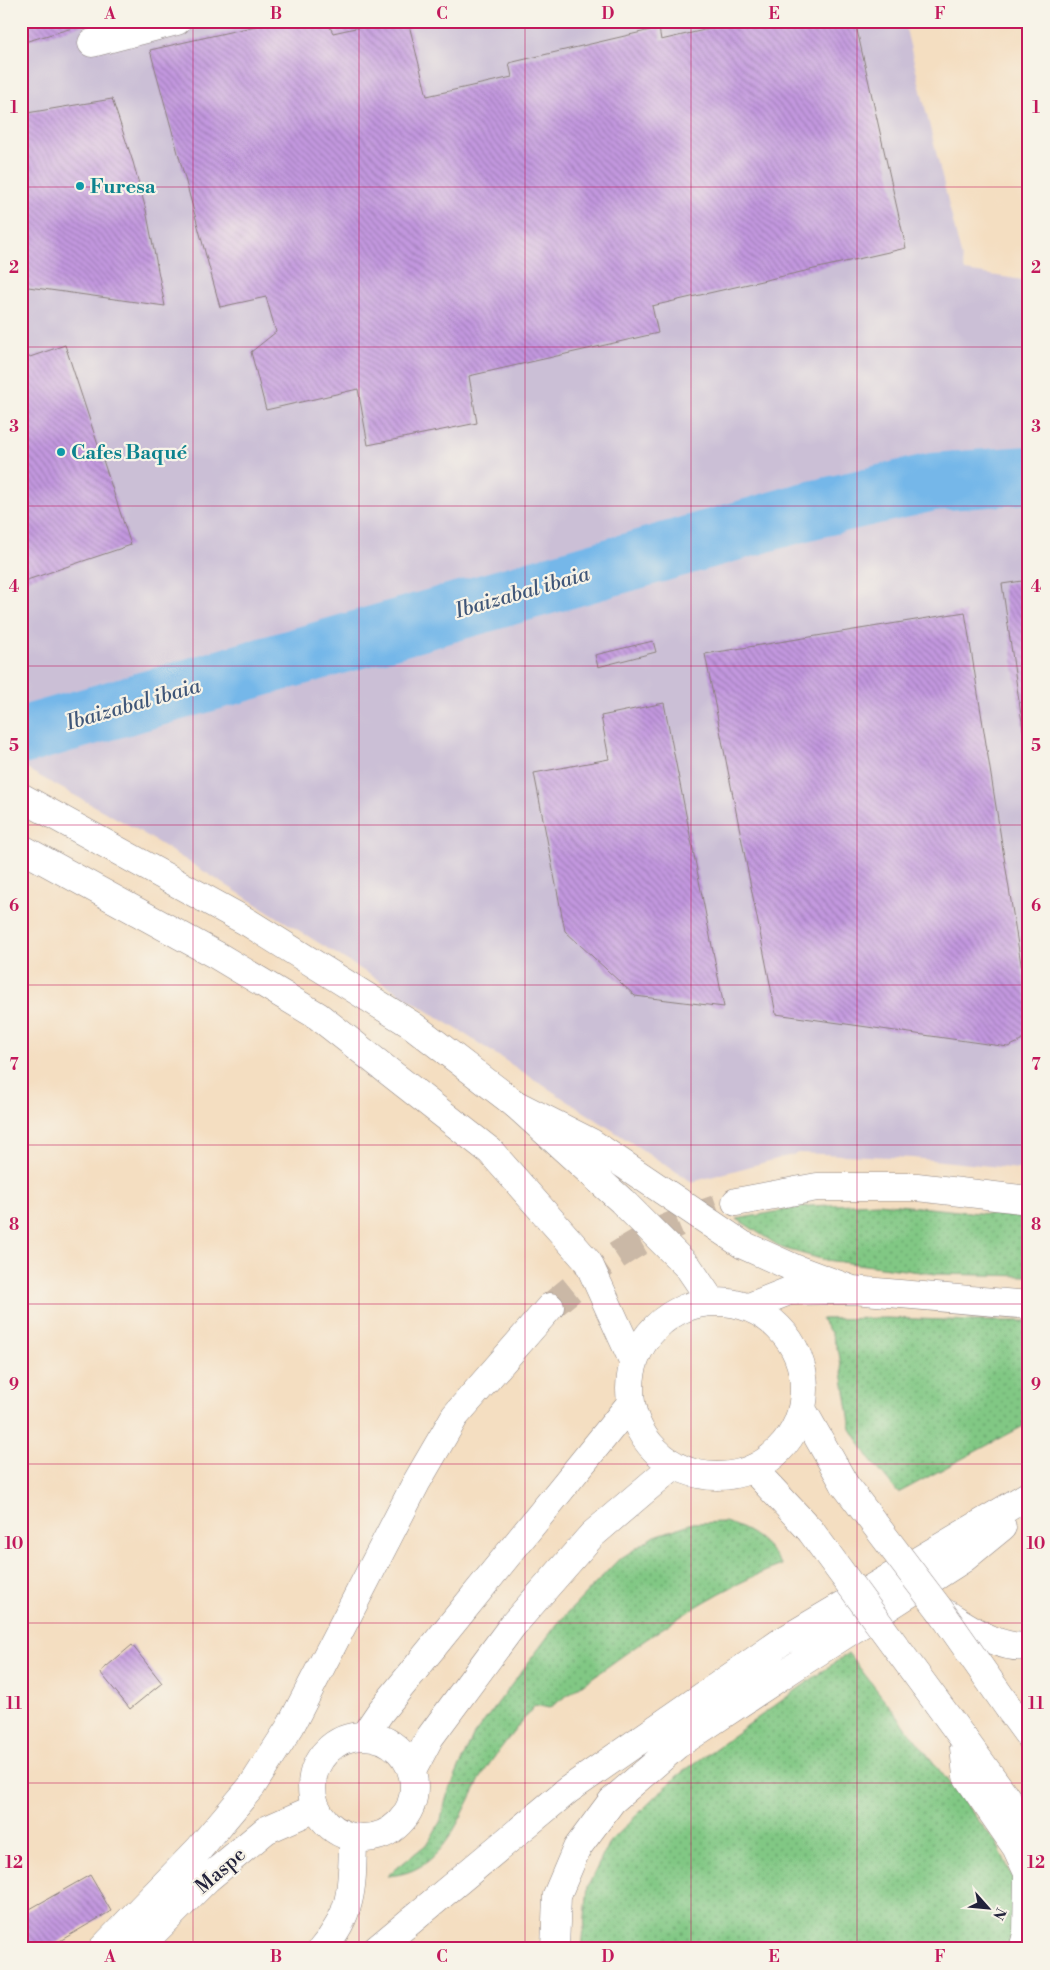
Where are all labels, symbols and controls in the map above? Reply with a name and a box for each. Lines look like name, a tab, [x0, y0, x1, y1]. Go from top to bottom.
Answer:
text: A	[103, 4, 116, 24]
text: B	[270, 4, 282, 24]
text: C	[436, 4, 448, 24]
text: D	[602, 4, 615, 24]
text: E	[768, 4, 780, 24]
text: F	[934, 4, 946, 24]
text: 1	[10, 98, 18, 118]
text: 1	[1032, 98, 1040, 118]
place label: Furesa	[90, 175, 156, 200]
marker: Furesa	[74, 180, 86, 192]
text: 2	[9, 258, 19, 278]
text: 2	[1031, 258, 1041, 278]
text: 3	[9, 417, 19, 437]
text: 3	[1031, 417, 1041, 437]
place label: Cafes Baqué	[71, 441, 187, 466]
marker: Cafes Baqué	[55, 446, 67, 458]
water label: Ibaizabal ibaia	[451, 561, 593, 625]
text: 4	[9, 577, 20, 597]
text: 4	[1031, 577, 1042, 597]
water label: Ibaizabal ibaia	[62, 673, 204, 737]
text: 5	[9, 736, 19, 756]
text: 5	[1031, 736, 1041, 756]
text: 6	[9, 896, 19, 916]
text: 6	[1031, 896, 1041, 916]
text: 7	[9, 1055, 19, 1075]
text: 7	[1031, 1055, 1041, 1075]
text: 8	[9, 1215, 19, 1235]
text: 8	[1031, 1215, 1041, 1235]
text: 9	[9, 1375, 19, 1395]
text: 9	[1031, 1375, 1041, 1395]
text: 10	[5, 1534, 23, 1554]
text: 10	[1027, 1534, 1045, 1554]
text: 11	[6, 1694, 22, 1714]
text: 11	[1028, 1694, 1044, 1714]
street label: Maspe	[191, 1843, 251, 1900]
text: 12	[5, 1853, 23, 1873]
text: 12	[1027, 1853, 1045, 1873]
north arrow	[962, 1882, 1012, 1932]
text: N	[988, 1904, 1009, 1922]
text: A	[103, 1947, 116, 1967]
text: B	[270, 1947, 282, 1967]
text: C	[436, 1947, 448, 1967]
text: D	[602, 1947, 615, 1967]
text: E	[768, 1947, 780, 1967]
text: F	[934, 1947, 946, 1967]

